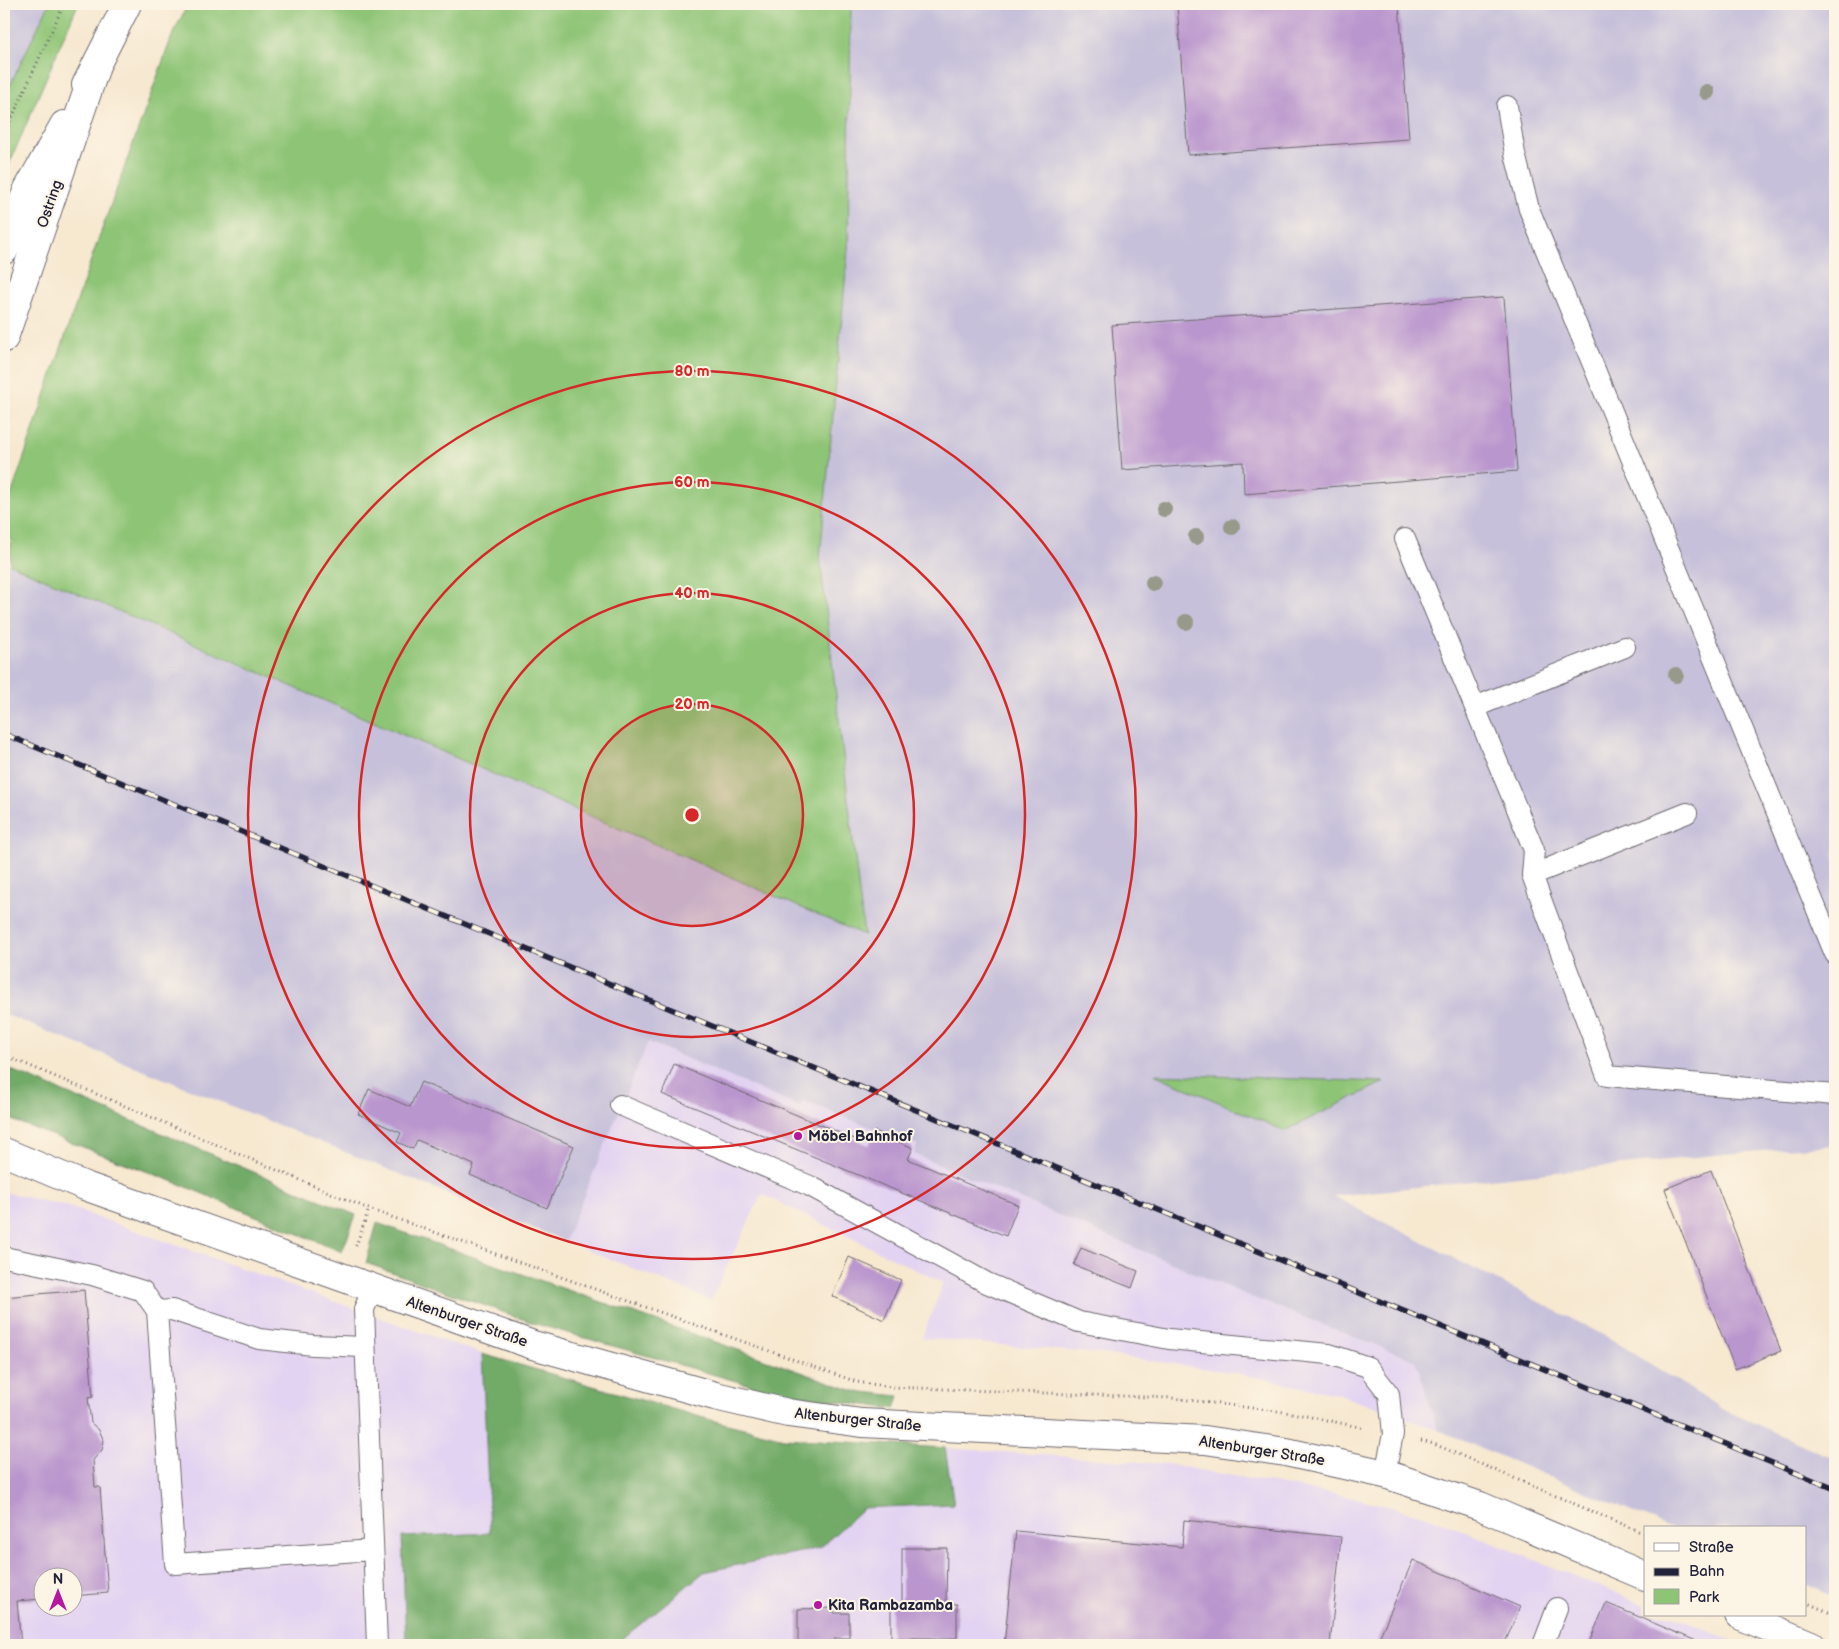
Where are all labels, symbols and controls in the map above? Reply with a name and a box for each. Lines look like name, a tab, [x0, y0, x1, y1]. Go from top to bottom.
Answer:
street label: Ostring	[33, 177, 67, 231]
text: 80 m	[674, 362, 710, 381]
text: 60 m	[674, 473, 710, 492]
text: 40 m	[674, 584, 710, 603]
text: 20 m	[675, 695, 710, 714]
centre of rings	[683, 806, 701, 824]
place label: Möbel Bahnhof	[808, 1127, 913, 1146]
marker: Möbel Bahnhof	[792, 1130, 804, 1142]
street label: Altenburger Straße	[404, 1292, 530, 1352]
street label: Altenburger Straße	[794, 1404, 922, 1436]
street label: Altenburger Straße	[1198, 1432, 1326, 1470]
legend	[1644, 1526, 1806, 1616]
text: Straße	[1689, 1538, 1734, 1557]
text: Bahn	[1689, 1562, 1725, 1581]
north arrow	[32, 1566, 82, 1616]
text: N	[53, 1571, 63, 1588]
text: Park	[1689, 1588, 1720, 1607]
place label: Kita Rambazamba	[828, 1596, 953, 1615]
marker: Kita Rambazamba	[812, 1599, 824, 1611]

